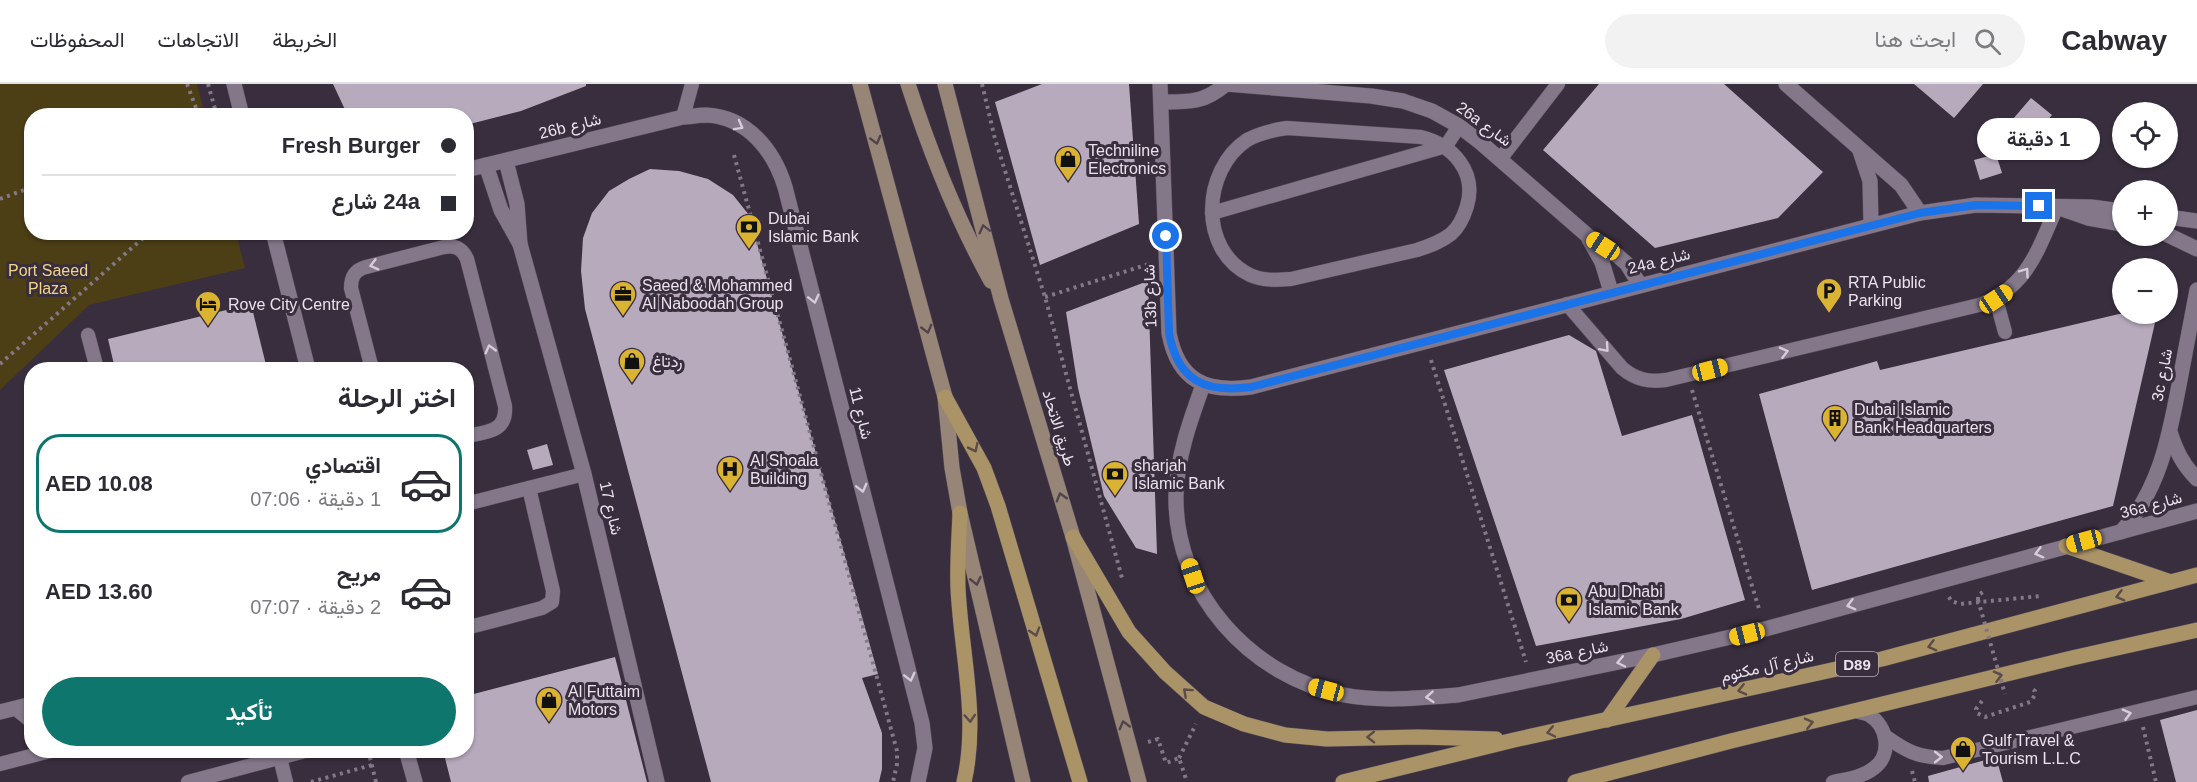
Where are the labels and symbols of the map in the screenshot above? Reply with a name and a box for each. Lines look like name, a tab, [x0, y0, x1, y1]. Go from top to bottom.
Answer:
street label: 26a شارع	[1452, 99, 1515, 152]
street label: 26b شارع	[537, 110, 604, 145]
one-way arrow	[733, 119, 743, 130]
callout: 1 دقيقة	[1978, 119, 2100, 161]
one-way arrow	[868, 135, 881, 145]
place label: Techniline Electronics	[1088, 142, 1166, 177]
shop icon: Techniline Electronics	[1053, 144, 1083, 182]
route end	[2025, 192, 2052, 219]
place label: Dubai Islamic Bank	[768, 210, 860, 245]
bank icon: Dubai Islamic Bank	[734, 212, 764, 250]
route start	[1152, 222, 1179, 249]
one-way arrow	[979, 224, 991, 235]
car	[1583, 229, 1623, 263]
street label: 24a شارع	[1626, 245, 1693, 280]
one-way arrow	[369, 257, 379, 270]
park label: Port Saeed Plaza	[8, 262, 88, 297]
street label: 13b شارع	[1140, 264, 1163, 328]
one-way arrow	[2018, 268, 2029, 279]
place label: RTA Public Parking	[1848, 274, 1926, 309]
parking icon: RTA Public Parking	[1814, 276, 1844, 314]
place label: Saeed & Mohammed Al Naboodah Group	[642, 277, 792, 312]
office icon: Saeed & Mohammed Al Naboodah Group	[608, 279, 638, 317]
car	[1976, 281, 2016, 317]
hotel icon: Rove City Centre	[193, 289, 223, 327]
one-way arrow	[806, 294, 819, 304]
place label: Rove City Centre	[228, 296, 350, 313]
one-way arrow	[920, 323, 932, 334]
one-way arrow	[1598, 341, 1609, 352]
one-way arrow	[485, 344, 498, 354]
shop icon: ردتاغ	[617, 346, 647, 384]
one-way arrow	[1779, 346, 1789, 359]
street label: 3c شارع	[2149, 347, 2178, 403]
place label: ردتاغ	[652, 353, 683, 373]
car	[1690, 357, 1730, 383]
street label: شارع 11	[843, 385, 876, 442]
street label: طريق الاتحاد	[1037, 388, 1079, 469]
place label: Dubai Islamic Bank Headquarters	[1854, 401, 1992, 436]
building icon: Dubai Islamic Bank Headquarters	[1820, 403, 1850, 441]
one-way arrow	[966, 441, 978, 452]
place label: Al Shoala Building	[750, 452, 819, 487]
hospital icon: Al Shoala Building	[715, 454, 745, 492]
place label: sharjah Islamic Bank	[1134, 457, 1226, 492]
bank icon: sharjah Islamic Bank	[1100, 459, 1130, 497]
street label: شارع 17	[594, 480, 625, 537]
one-way arrow	[855, 482, 867, 493]
street label: 36a شارع	[2118, 489, 2185, 524]
one-way arrow	[1056, 492, 1068, 503]
car	[2064, 528, 2104, 554]
one-way arrow	[2034, 546, 2044, 559]
car	[1179, 556, 1207, 596]
one-way arrow	[968, 576, 981, 586]
place label: Abu Dhabi Islamic Bank	[1588, 583, 1680, 618]
bank icon: Abu Dhabi Islamic Bank	[1554, 585, 1584, 623]
one-way arrow	[2115, 589, 2126, 601]
one-way arrow	[1846, 598, 1856, 611]
car	[1727, 621, 1767, 647]
one-way arrow	[1028, 627, 1040, 637]
street label: 36a شارع	[1544, 637, 1610, 670]
one-way arrow	[1927, 638, 1937, 651]
street label: شارع آل مكتوم	[1719, 647, 1816, 688]
road number: D89	[1836, 652, 1878, 676]
one-way arrow	[1616, 655, 1626, 668]
one-way arrow	[1992, 671, 2003, 683]
one-way arrow	[903, 672, 916, 682]
car	[1306, 677, 1346, 703]
place label: Al Futtaim Motors	[568, 683, 640, 718]
one-way arrow	[1737, 683, 1747, 696]
shop icon: Al Futtaim Motors	[534, 685, 564, 723]
one-way arrow	[1183, 688, 1194, 699]
one-way arrow	[1425, 690, 1434, 703]
one-way arrow	[2122, 708, 2132, 721]
one-way arrow	[963, 714, 976, 723]
one-way arrow	[1803, 717, 1813, 730]
one-way arrow	[1119, 721, 1131, 731]
one-way arrow	[1547, 725, 1557, 738]
one-way arrow	[1367, 731, 1376, 743]
place label: Gulf Travel & Tourism L.L.C	[1982, 732, 2081, 767]
shop icon: Gulf Travel & Tourism L.L.C	[1948, 734, 1978, 772]
one-way arrow	[1933, 751, 1942, 763]

